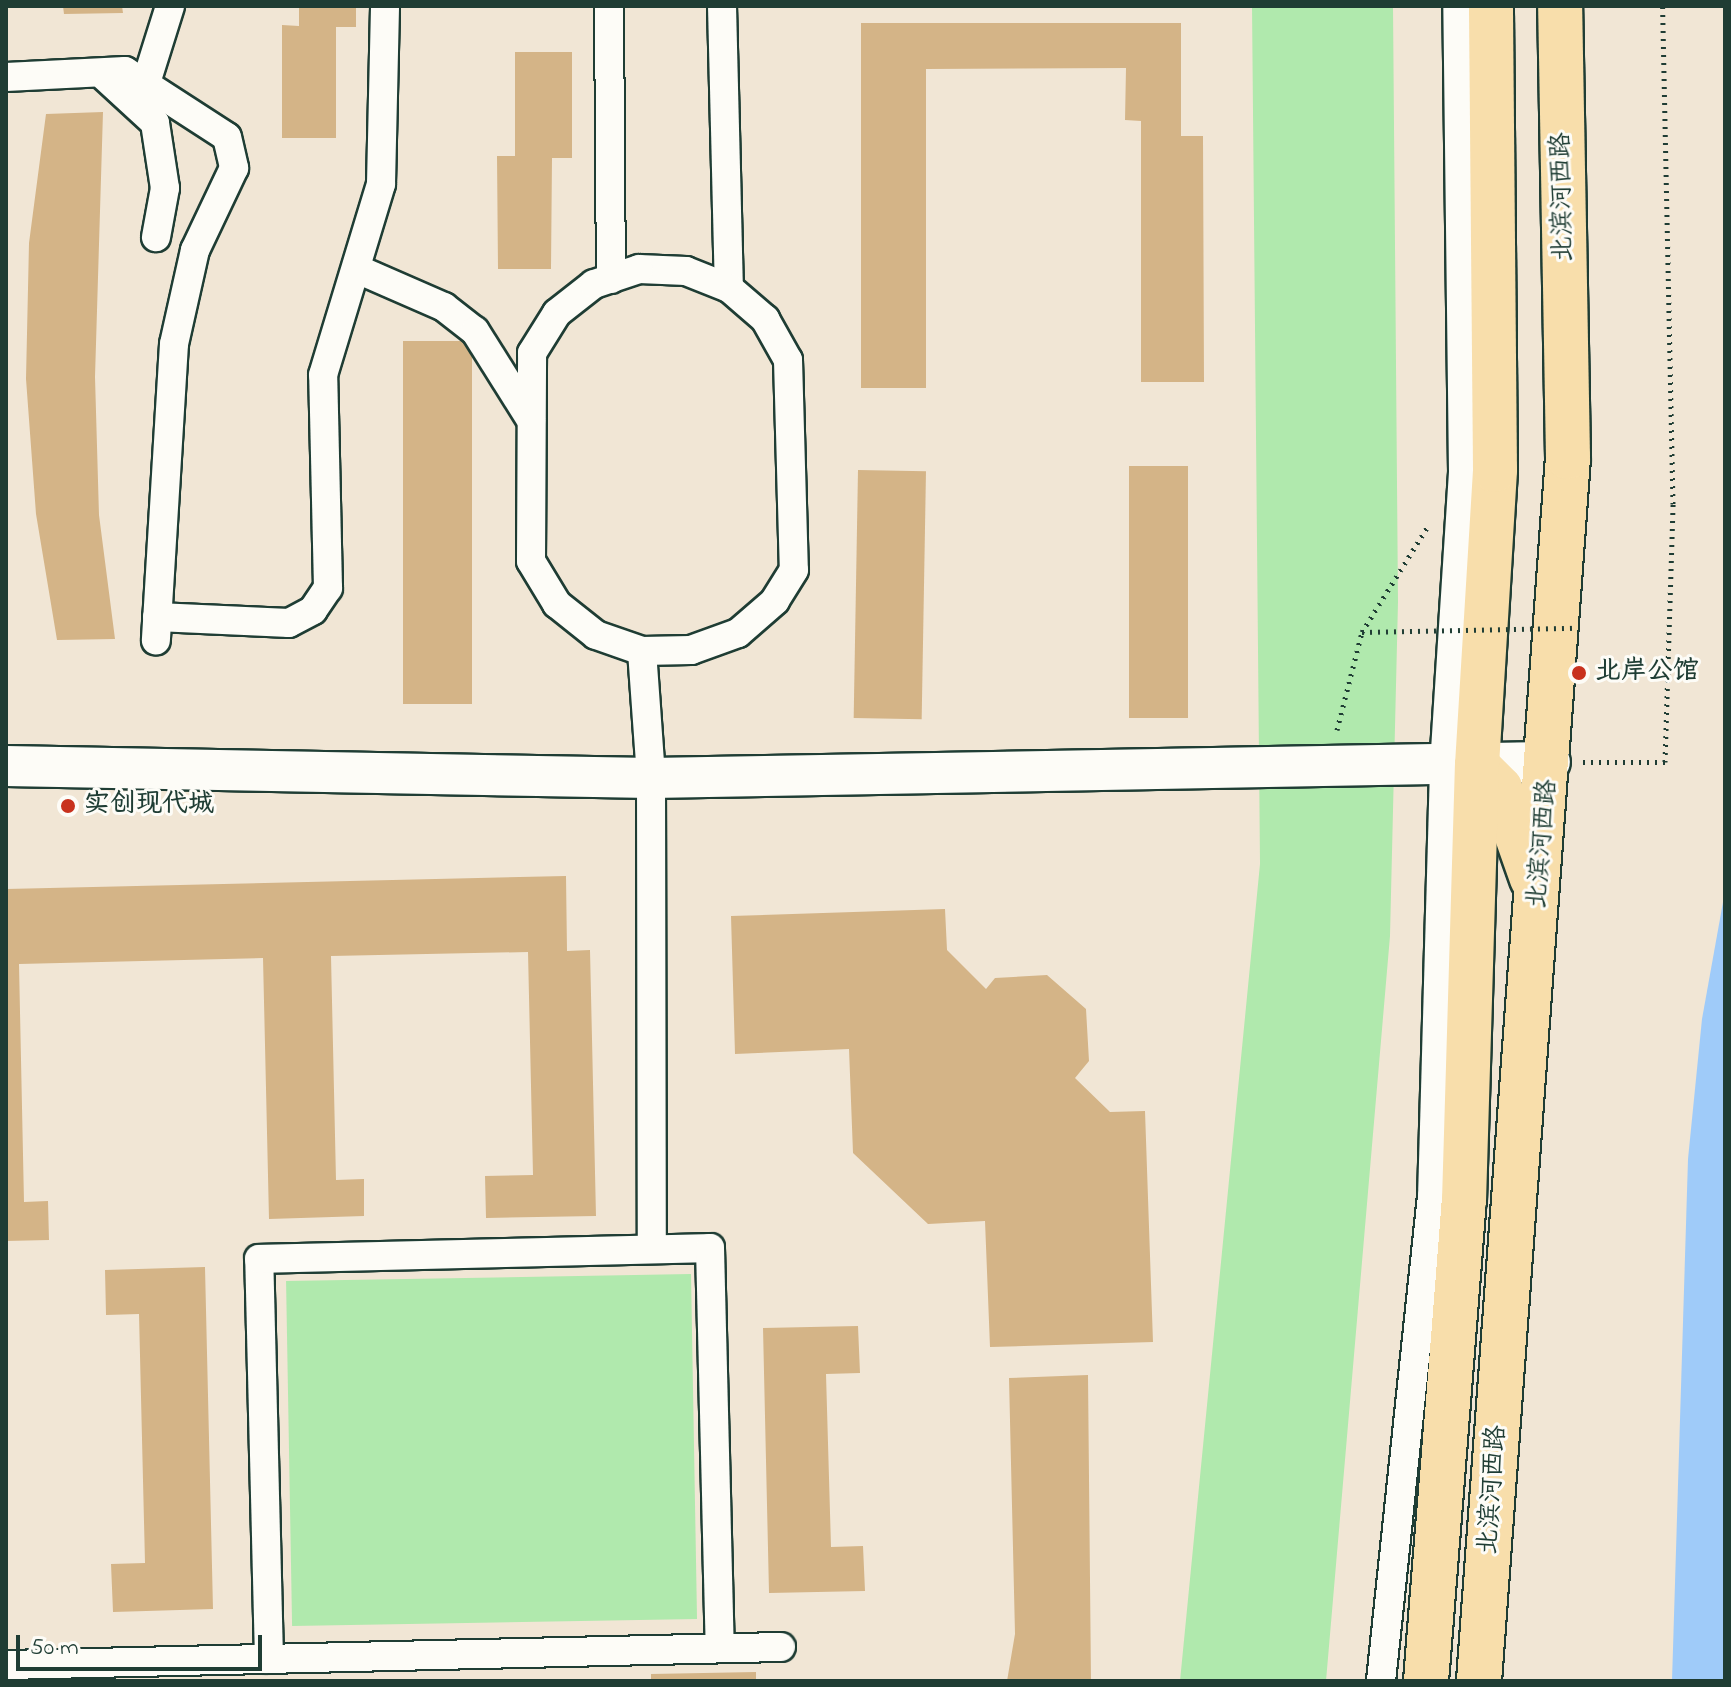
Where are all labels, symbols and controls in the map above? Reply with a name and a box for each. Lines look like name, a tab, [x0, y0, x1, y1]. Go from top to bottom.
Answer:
street label: 北滨河西路	[1547, 132, 1581, 262]
place label: 北岸公馆	[1595, 657, 1699, 689]
marker: 北岸公馆	[1570, 664, 1588, 682]
street label: 北滨河西路	[1523, 778, 1565, 910]
place label: 实创现代城	[84, 790, 214, 822]
marker: 实创现代城	[59, 797, 77, 815]
street label: 北滨河西路	[1474, 1424, 1514, 1556]
scale bar	[20, 1619, 266, 1669]
text: 50 m	[30, 1631, 79, 1666]

